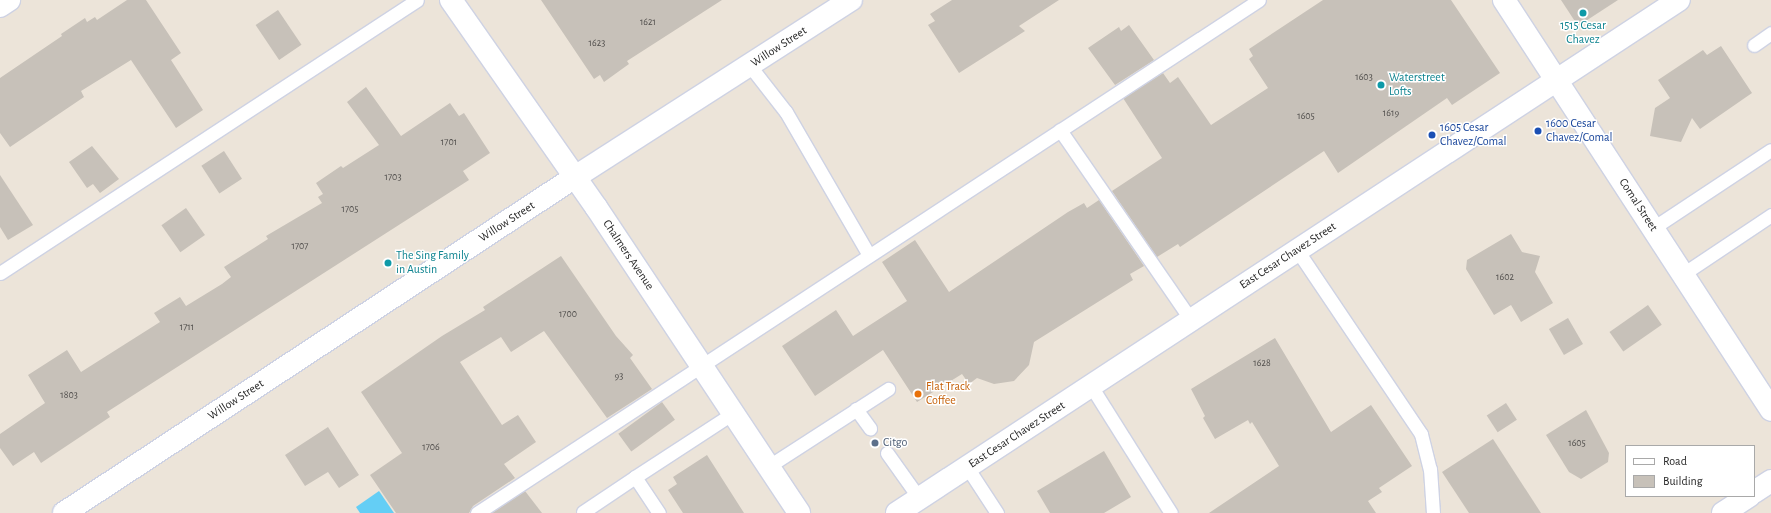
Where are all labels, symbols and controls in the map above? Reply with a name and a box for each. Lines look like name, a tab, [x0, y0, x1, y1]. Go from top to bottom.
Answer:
marker: 1515 Cesar Chavez	[1578, 8, 1588, 18]
house number: 1621	[640, 17, 656, 29]
place label: 1515 Cesar Chavez	[1560, 19, 1606, 47]
street label: Willow Street	[748, 24, 810, 70]
house number: 1623	[589, 38, 605, 50]
place label: Waterstreet Lofts	[1389, 71, 1445, 99]
house number: 1603	[1355, 72, 1373, 84]
marker: Waterstreet Lofts	[1376, 80, 1386, 90]
house number: 1619	[1383, 108, 1399, 120]
house number: 1605	[1297, 111, 1315, 123]
place label: 1600 Cesar Chavez/Comal	[1546, 117, 1613, 145]
place label: 1605 Cesar Chavez/Comal	[1440, 121, 1507, 149]
marker: 1600 Cesar Chavez/Comal	[1533, 126, 1543, 136]
marker: 1605 Cesar Chavez/Comal	[1427, 130, 1437, 140]
house number: 1701	[441, 137, 457, 149]
house number: 1703	[384, 172, 402, 184]
street label: Comal Street	[1616, 176, 1660, 234]
street label: Willow Street	[476, 199, 538, 245]
house number: 1705	[341, 204, 359, 216]
street label: Chalmers Avenue	[599, 217, 657, 293]
street label: East Cesar Chavez Street	[1237, 219, 1339, 293]
house number: 1707	[291, 241, 309, 253]
place label: The Sing Family in Austin	[396, 249, 469, 277]
marker: The Sing Family in Austin	[383, 258, 393, 268]
house number: 1602	[1496, 272, 1514, 284]
house number: 1700	[559, 309, 577, 321]
house number: 1711	[180, 322, 194, 334]
house number: 1628	[1253, 358, 1271, 370]
house number: 93	[615, 371, 623, 383]
street label: Willow Street	[205, 377, 267, 423]
place label: Flat Track Coffee	[926, 380, 970, 408]
marker: Flat Track Coffee	[913, 389, 923, 399]
house number: 1803	[60, 390, 78, 402]
street label: East Cesar Chavez Street	[966, 398, 1068, 472]
place label: Citgo	[883, 436, 907, 450]
marker: Citgo	[870, 438, 880, 448]
house number: 1605	[1568, 438, 1586, 450]
house number: 1706	[422, 442, 440, 454]
legend	[1625, 445, 1755, 497]
text: Road	[1663, 455, 1687, 467]
text: Building	[1663, 475, 1703, 487]

